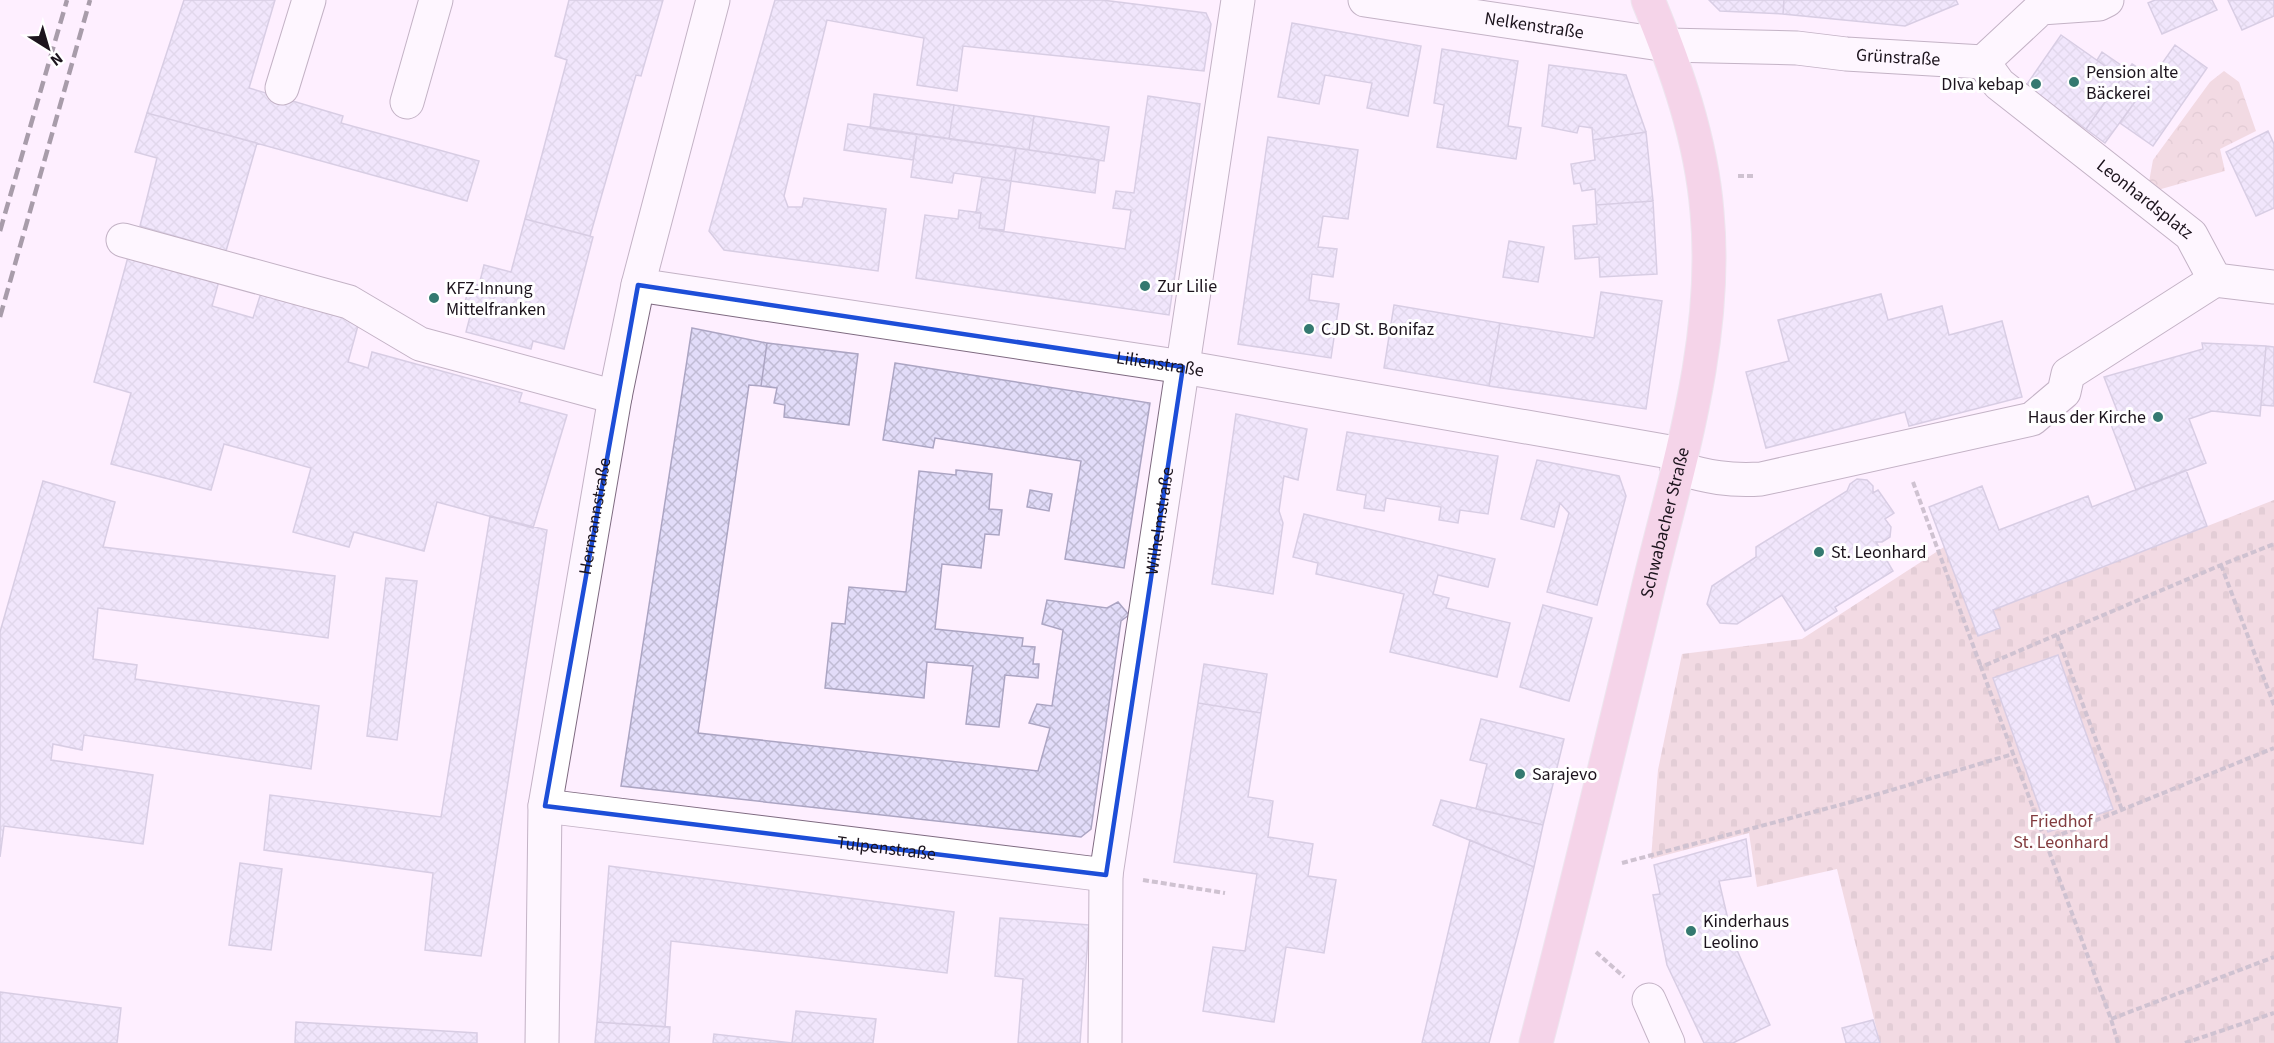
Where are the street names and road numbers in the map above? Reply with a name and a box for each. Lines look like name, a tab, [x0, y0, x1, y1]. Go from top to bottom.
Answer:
street label: Nelkenstraße	[1483, 6, 1585, 45]
street label: Grünstraße	[1855, 43, 1941, 72]
street label: Leonhardsplatz	[2091, 153, 2199, 245]
street label: Lilienstraße	[1114, 345, 1206, 383]
street label: Schwabacher Straße	[1634, 445, 1696, 601]
street label: Hermannstraße	[573, 456, 617, 577]
street label: Wilhelmstraße	[1139, 465, 1180, 577]
street label: Tulpenstraße	[835, 830, 937, 867]

